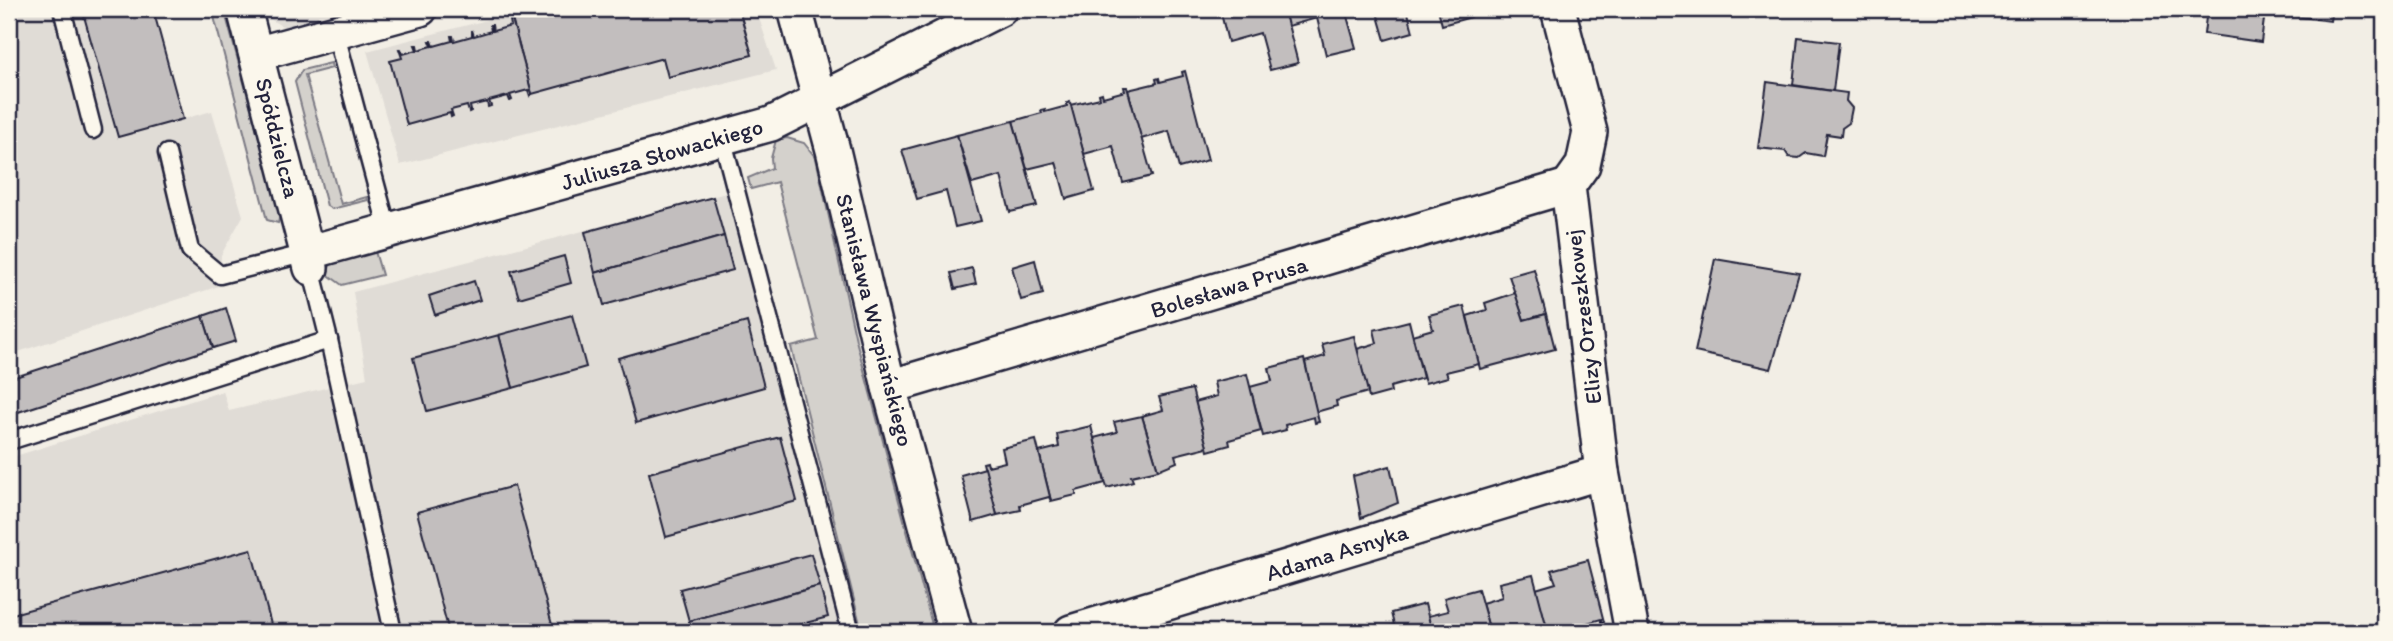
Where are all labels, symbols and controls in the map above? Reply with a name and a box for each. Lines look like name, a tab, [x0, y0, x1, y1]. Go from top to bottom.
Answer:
street label: Spółdzielcza	[250, 75, 306, 201]
street label: Juliusza Słowackiego	[558, 112, 766, 196]
street label: Stanisława Wyspiańskiego	[830, 191, 920, 449]
street label: Elizy Orzeszkowej	[1558, 228, 1608, 406]
street label: Bolesława Prusa	[1147, 250, 1311, 324]
street label: Adama Asnyka	[1263, 517, 1411, 587]

